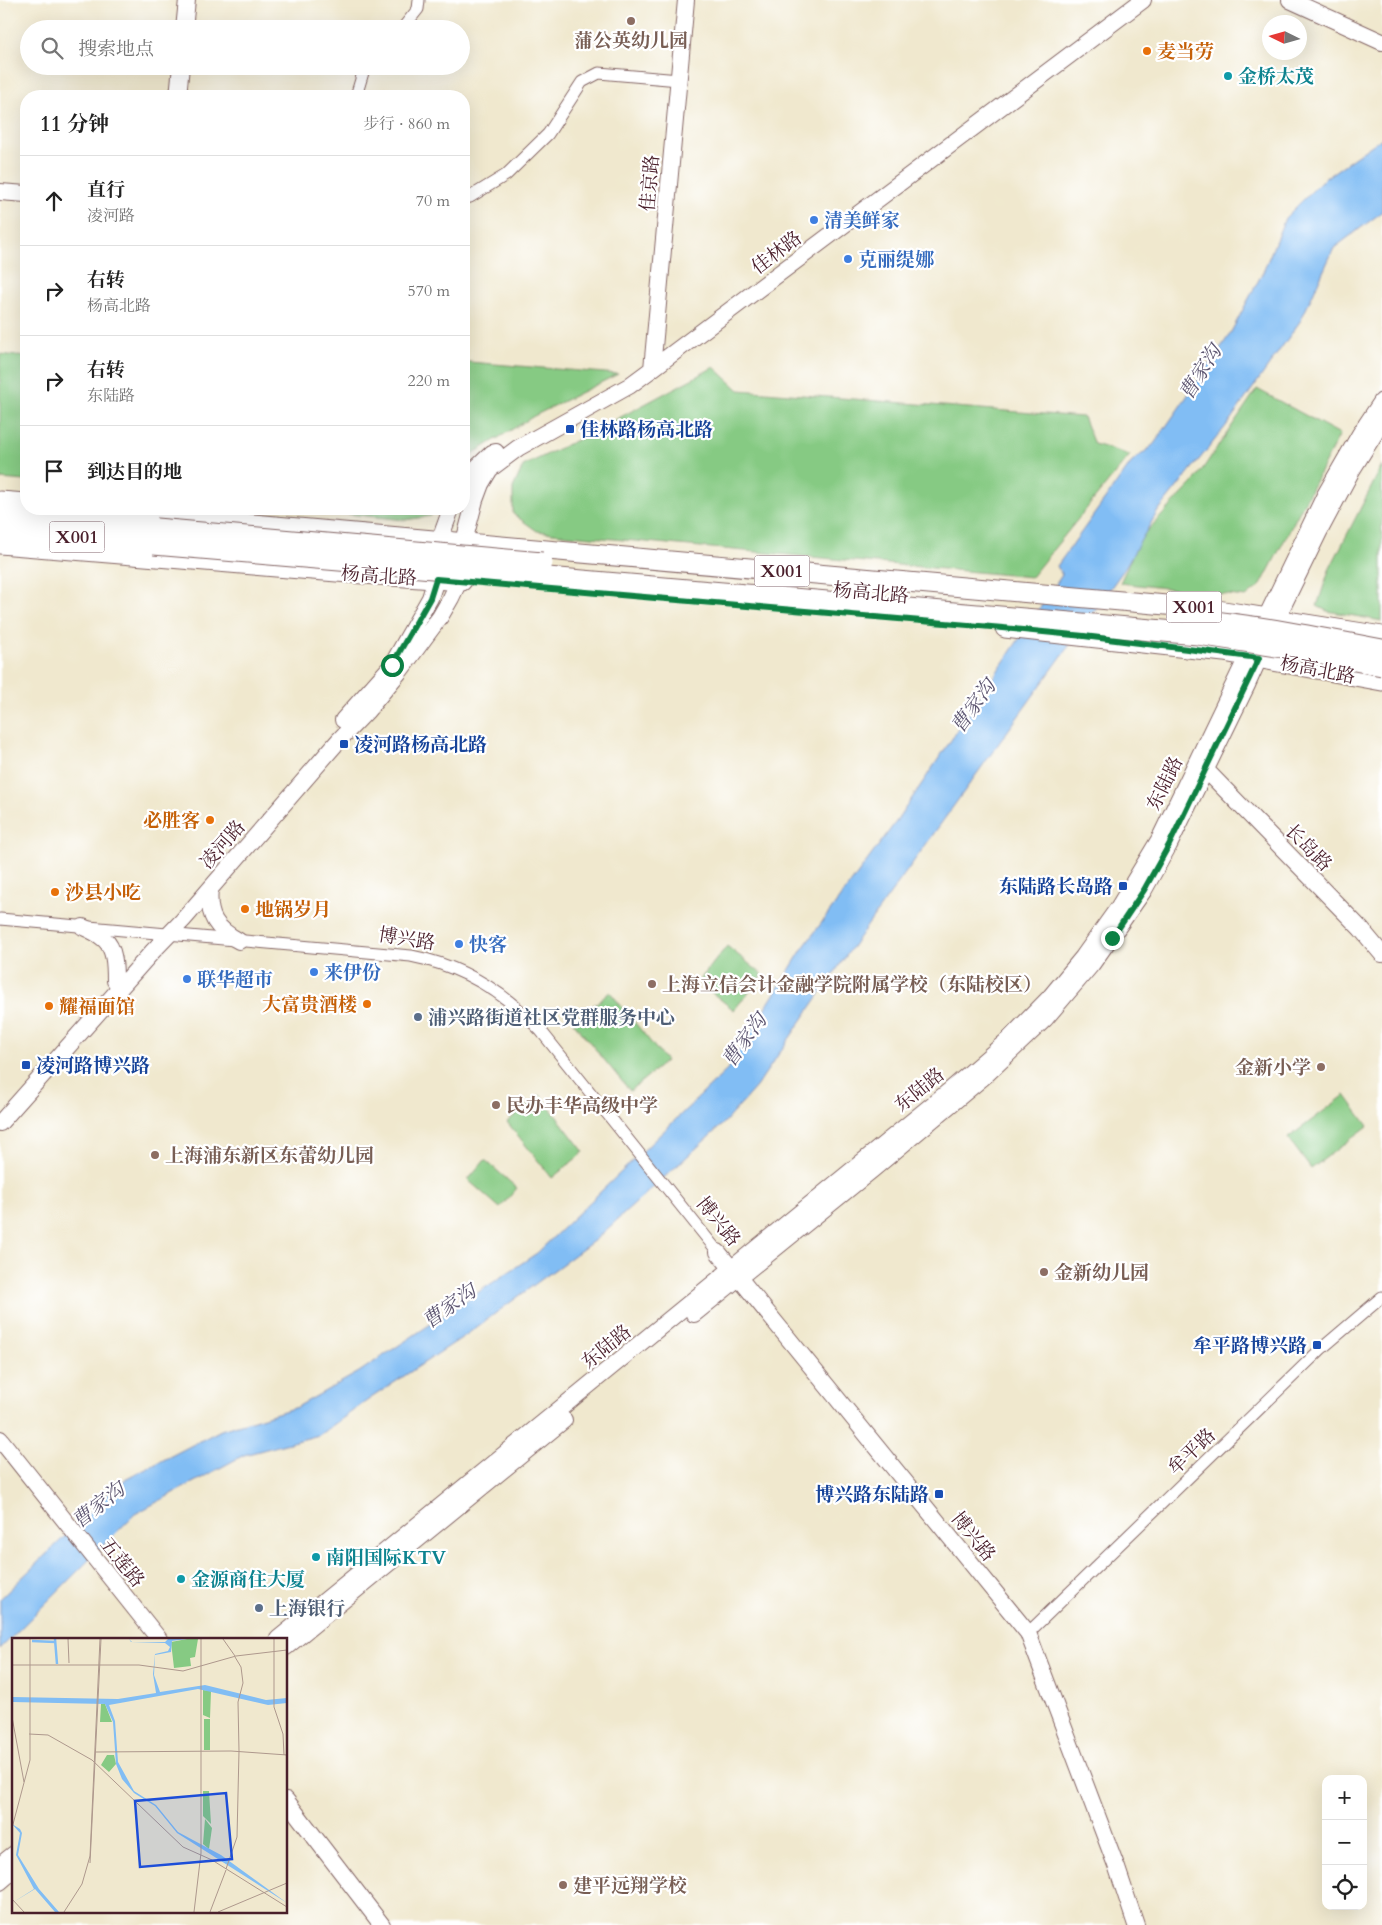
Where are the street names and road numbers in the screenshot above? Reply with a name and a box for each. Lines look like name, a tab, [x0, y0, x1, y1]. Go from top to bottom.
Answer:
street label: 佳京路	[635, 154, 665, 213]
street label: 佳林路	[746, 225, 807, 280]
road number: X001	[50, 522, 104, 552]
road number: X001	[754, 556, 810, 586]
street label: 杨高北路	[340, 560, 418, 592]
street label: 杨高北路	[832, 577, 910, 609]
road number: X001	[1166, 592, 1222, 622]
street label: 杨高北路	[1278, 650, 1358, 690]
street label: 东陆路	[1141, 752, 1189, 815]
street label: 凌河路	[194, 815, 251, 875]
street label: 长岛路	[1279, 818, 1338, 877]
street label: 博兴路	[377, 922, 437, 956]
street label: 东陆路	[889, 1062, 950, 1118]
street label: 博兴路	[690, 1191, 746, 1252]
street label: 东陆路	[576, 1319, 637, 1375]
street label: 牟平路	[1162, 1423, 1221, 1481]
street label: 博兴路	[945, 1506, 1001, 1567]
street label: 五莲路	[94, 1532, 150, 1593]

